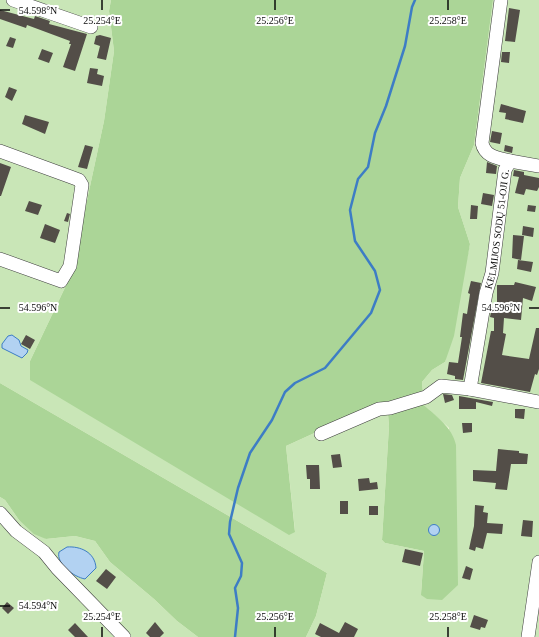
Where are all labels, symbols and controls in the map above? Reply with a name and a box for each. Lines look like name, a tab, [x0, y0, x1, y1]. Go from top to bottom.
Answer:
text: 54.598°N	[19, 5, 57, 16]
text: 25.254°E	[83, 15, 121, 26]
text: 25.256°E	[256, 15, 294, 26]
text: 25.258°E	[429, 15, 467, 26]
street label: KELMIJOS SODŲ 51-OJI G.	[483, 169, 511, 290]
text: 54.596°N	[19, 302, 57, 313]
text: 54.596°N	[482, 302, 520, 313]
text: 54.594°N	[19, 600, 57, 611]
text: 25.254°E	[83, 611, 121, 622]
text: 25.256°E	[256, 611, 294, 622]
text: 25.258°E	[429, 611, 467, 622]

